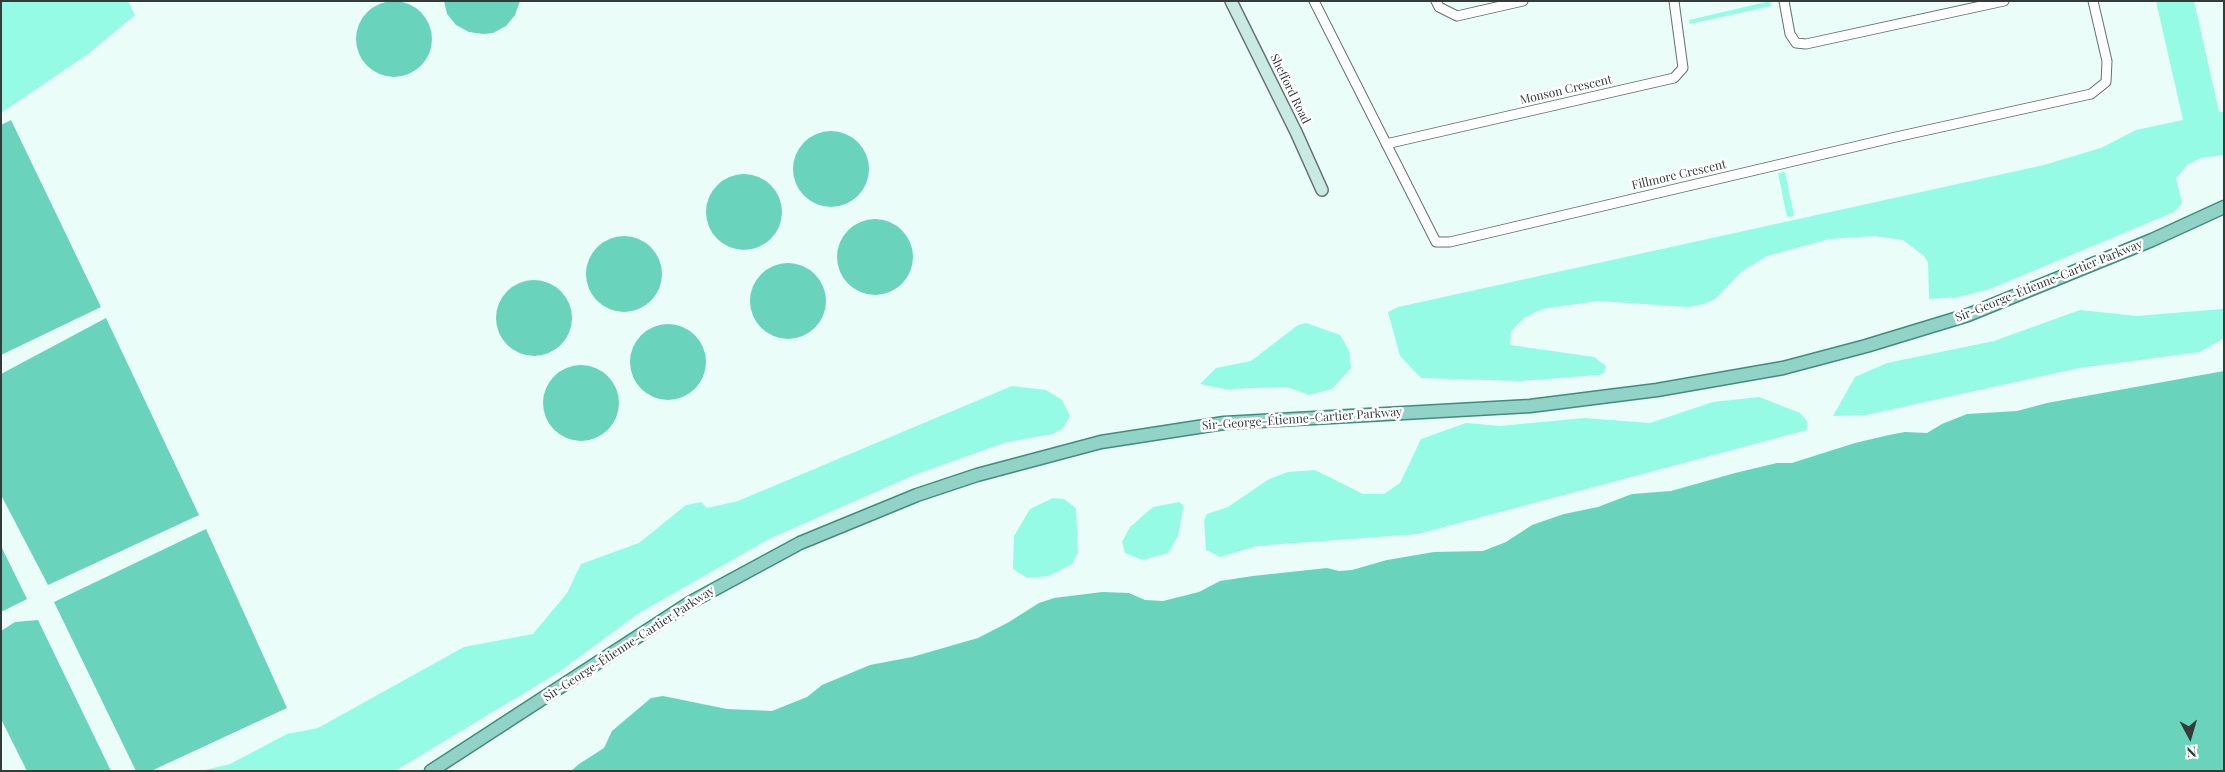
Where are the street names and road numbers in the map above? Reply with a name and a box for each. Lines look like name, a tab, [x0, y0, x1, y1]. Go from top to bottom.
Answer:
street label: Shefford Road	[1267, 52, 1313, 126]
street label: Monson Crescent	[1518, 72, 1614, 108]
street label: Fillmore Crescent	[1630, 157, 1728, 193]
street label: Sir-George-Étienne-Cartier Parkway	[1953, 237, 2145, 325]
street label: Sir-George-Étienne-Cartier Parkway	[1201, 405, 1403, 433]
street label: Sir-George-Étienne-Cartier Parkway	[541, 583, 717, 705]

